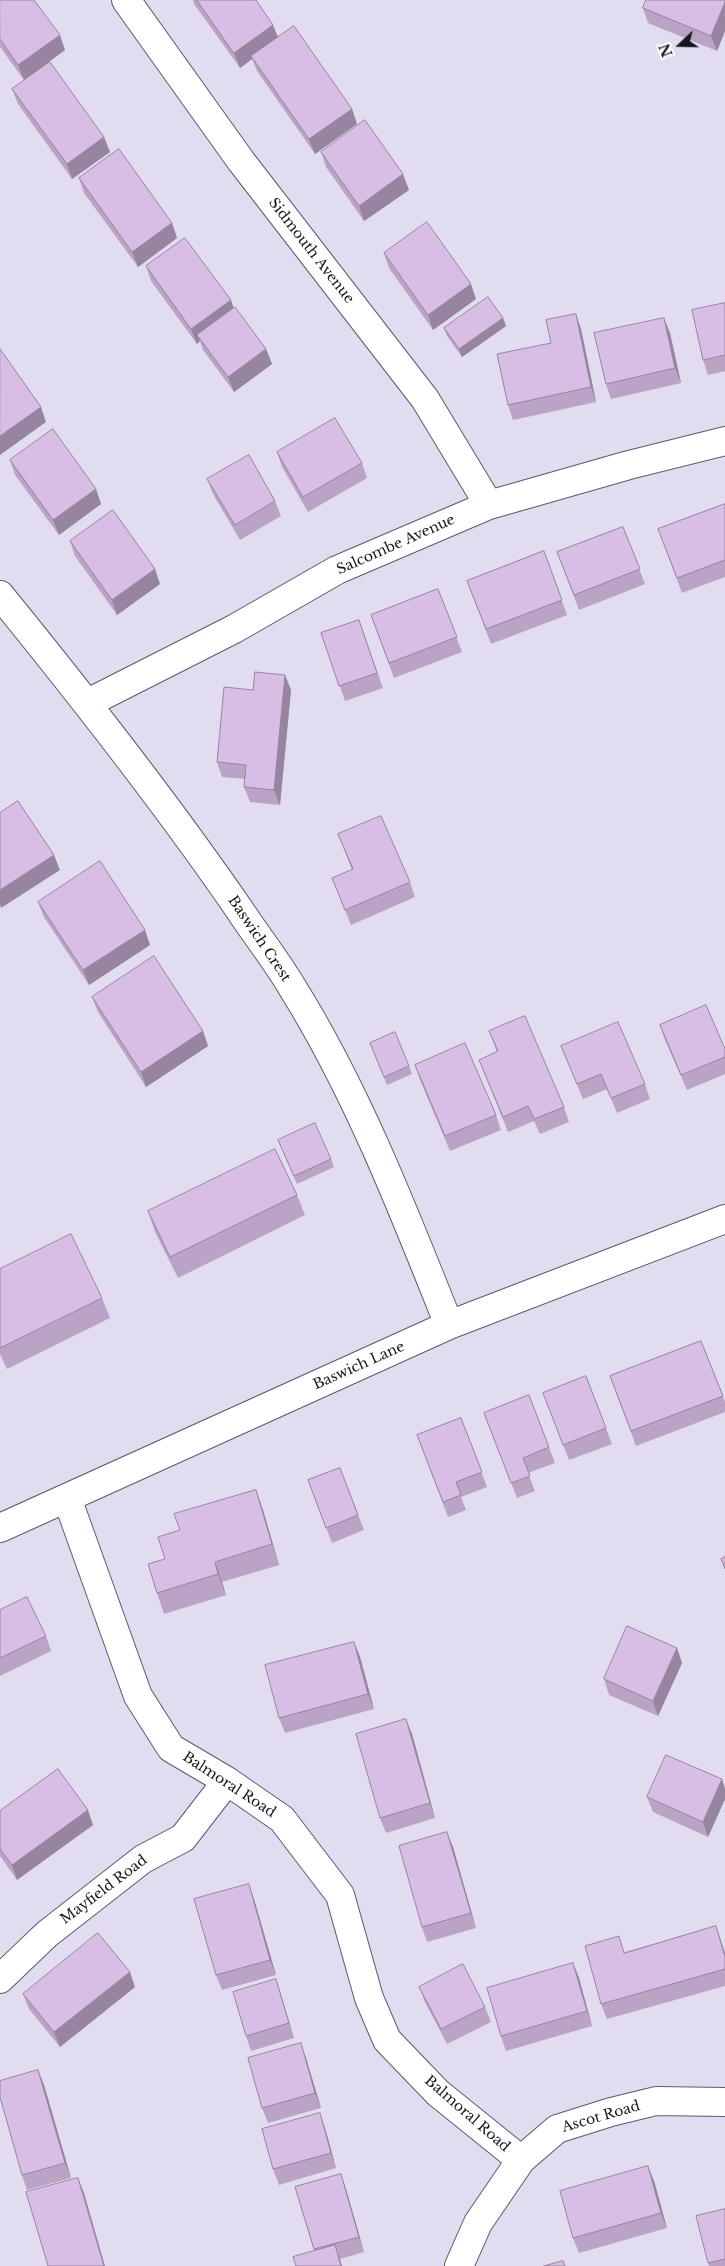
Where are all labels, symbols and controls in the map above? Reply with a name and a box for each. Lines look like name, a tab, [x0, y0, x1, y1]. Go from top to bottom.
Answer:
north arrow	[655, 20, 705, 70]
text: N	[655, 41, 677, 60]
street label: Sidmouth Avenue	[265, 195, 357, 307]
street label: Salcombe Avenue	[334, 511, 458, 579]
street label: Baswich Crest	[224, 893, 294, 985]
street label: Baswich Lane	[311, 1338, 407, 1394]
street label: Balmoral Road	[179, 1749, 279, 1821]
street label: Mayfield Road	[57, 1852, 151, 1928]
street label: Balmoral Road	[421, 2072, 513, 2156]
street label: Ascot Road	[560, 2098, 642, 2136]

